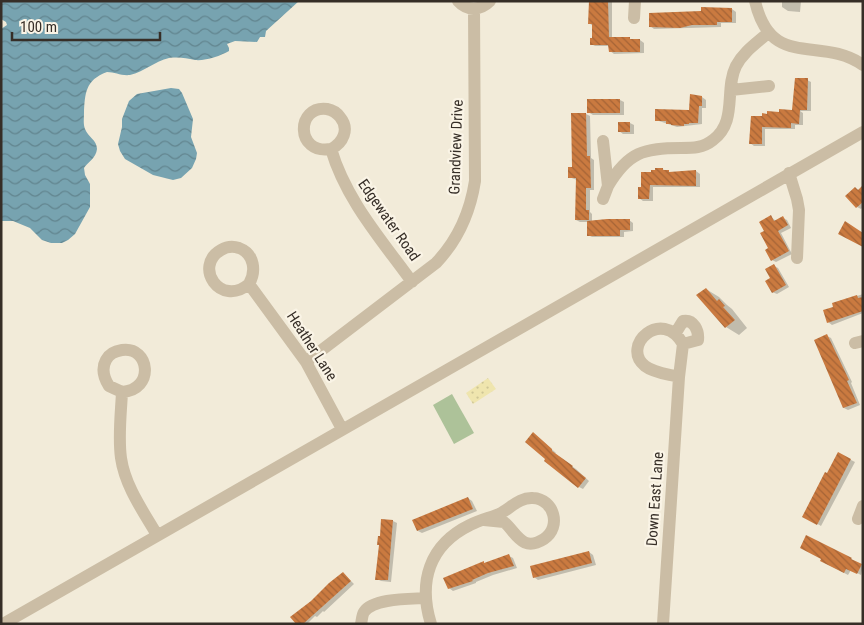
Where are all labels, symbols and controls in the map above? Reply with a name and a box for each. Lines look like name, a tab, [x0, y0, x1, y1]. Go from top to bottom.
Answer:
scale bar	[12, 10, 160, 42]
text: 100 m	[20, 18, 57, 36]
street label: Grandview Drive	[445, 99, 467, 195]
street label: Edgewater Road	[354, 176, 424, 264]
street label: Heather Lane	[283, 308, 341, 384]
street label: Down East Lane	[643, 451, 667, 547]

